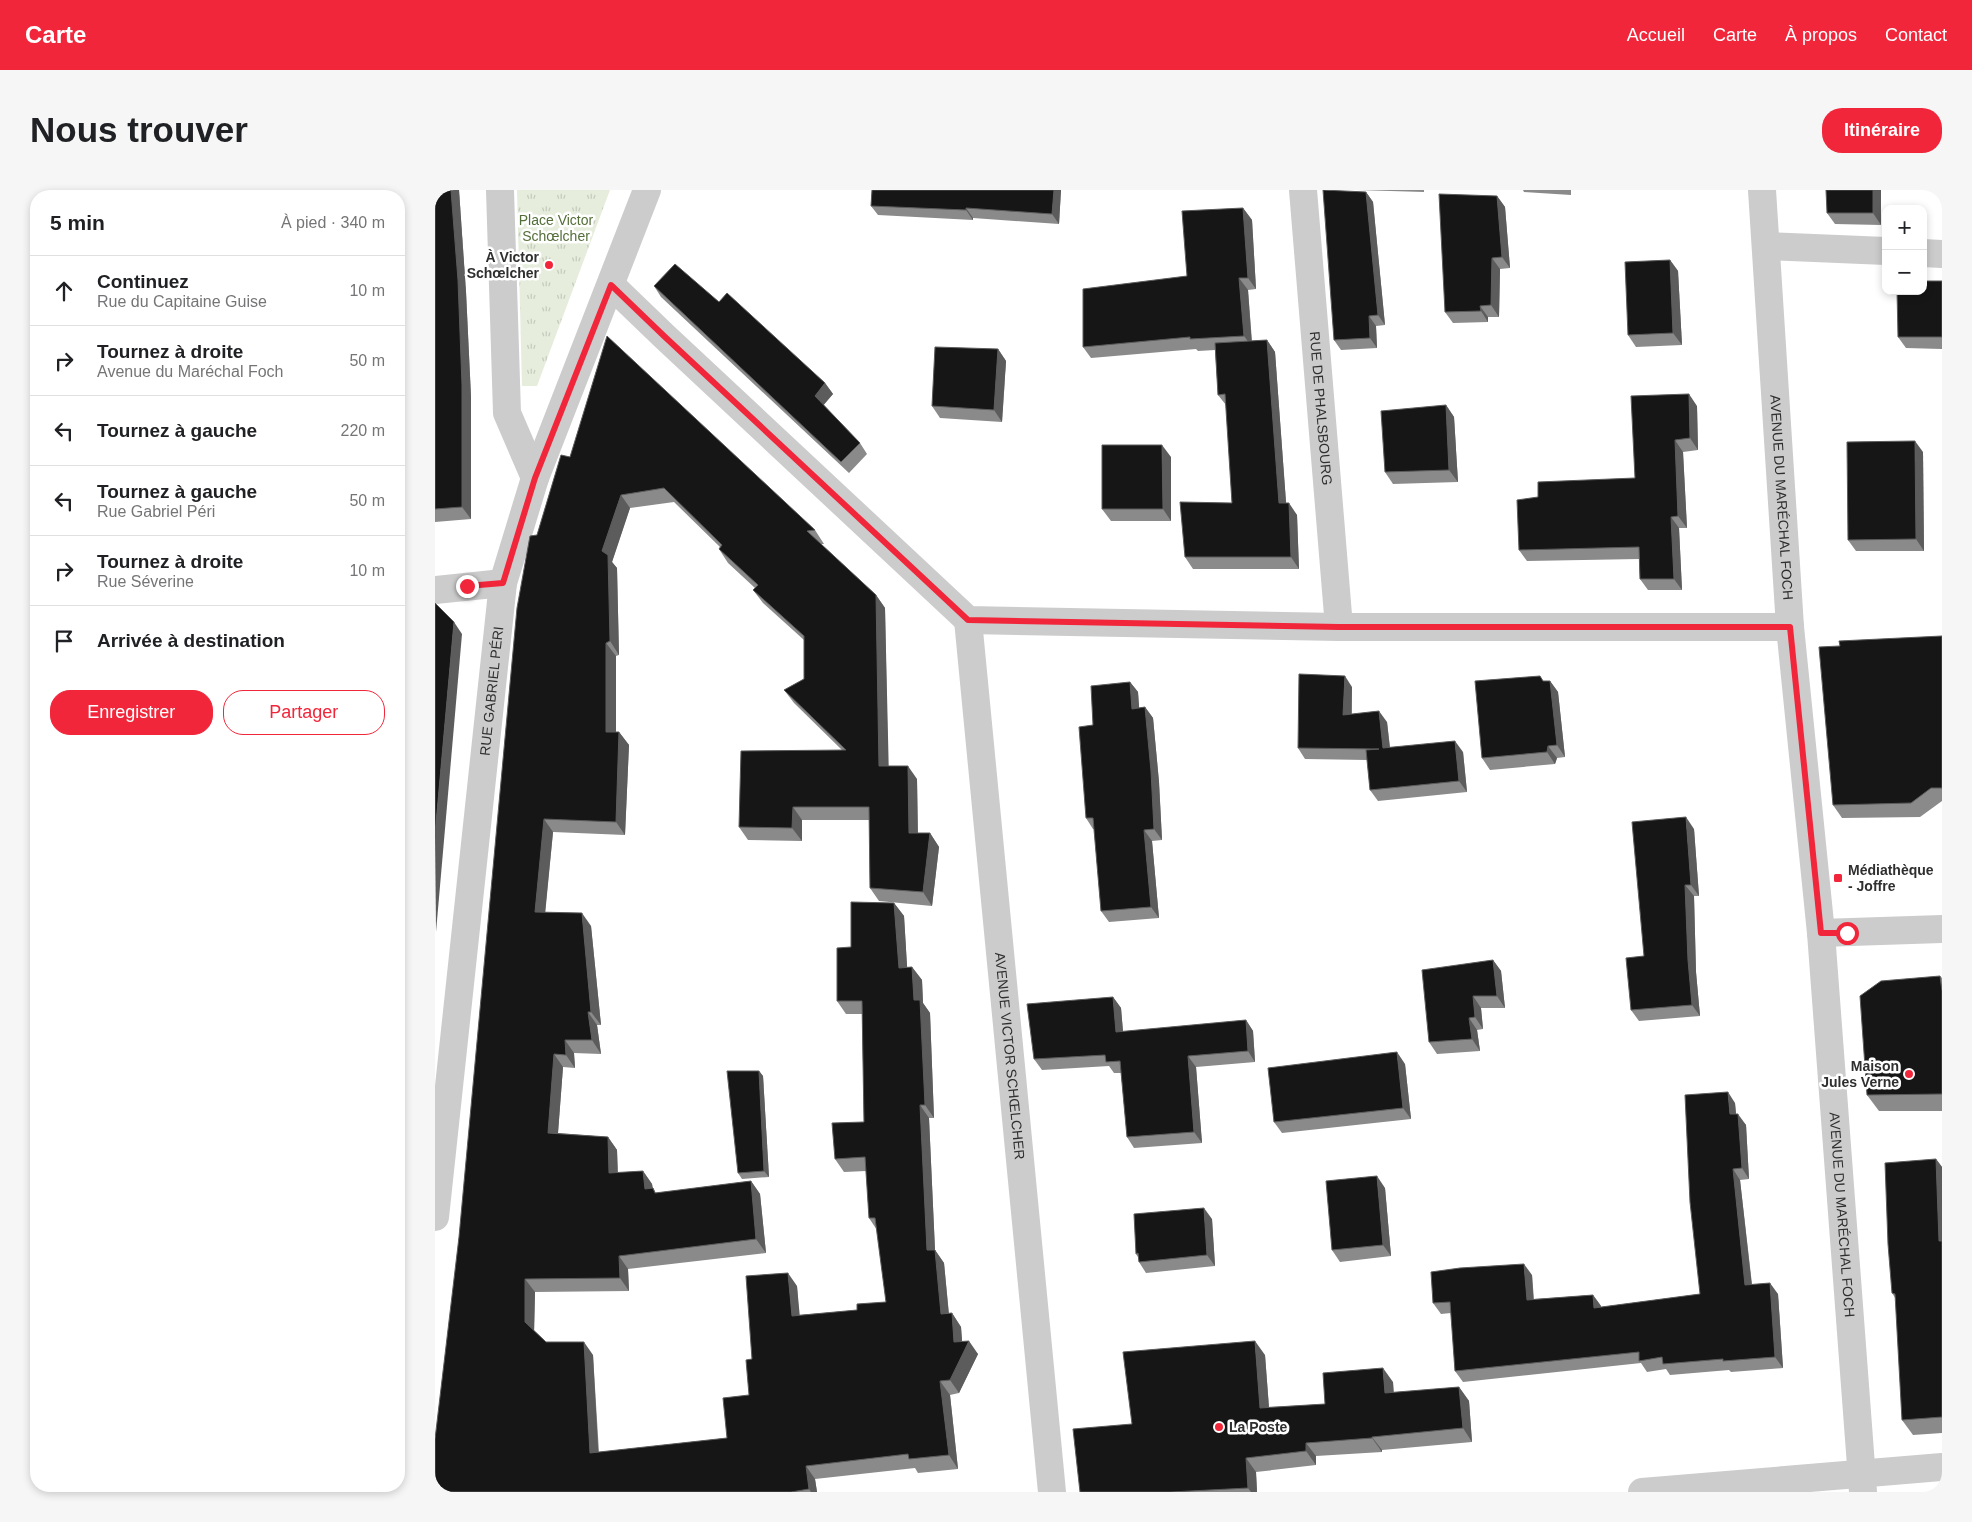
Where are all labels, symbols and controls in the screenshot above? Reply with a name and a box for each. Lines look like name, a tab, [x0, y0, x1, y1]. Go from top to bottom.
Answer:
text: Carte	[25, 21, 86, 48]
text: Accueil	[1627, 25, 1685, 45]
text: Carte	[1713, 25, 1757, 45]
text: À propos	[1785, 25, 1857, 45]
text: Contact	[1885, 25, 1947, 45]
button: Itinéraire	[1822, 108, 1942, 153]
text: Nous trouver	[30, 110, 248, 149]
map controls	[1882, 205, 1927, 295]
button: +	[1882, 205, 1927, 250]
text: 5 min	[50, 211, 105, 234]
park label: Place Victor Schœlcher	[519, 212, 594, 244]
text: À pied · 340 m	[281, 214, 385, 231]
place label: À Victor Schœlcher	[467, 249, 540, 281]
button: −	[1882, 250, 1927, 295]
marker: À Victor Schœlcher	[543, 259, 555, 271]
text: Continuez	[97, 271, 189, 292]
icon: ahead	[50, 277, 78, 305]
text: 10 m	[349, 282, 385, 299]
text: Rue du Capitaine Guise	[97, 293, 267, 310]
street label: RUE DE PHALSBOURG	[1307, 331, 1335, 486]
text: Tournez à droite	[97, 341, 243, 362]
icon: right	[50, 347, 78, 375]
text: 50 m	[349, 352, 385, 369]
text: Avenue du Maréchal Foch	[97, 363, 283, 380]
street label: AVENUE DU MARÉCHAL FOCH	[1767, 394, 1796, 600]
icon: left	[50, 417, 78, 445]
text: Tournez à gauche	[97, 420, 257, 441]
text: 220 m	[341, 422, 385, 439]
text: Tournez à gauche	[97, 481, 257, 502]
icon: left	[50, 487, 78, 515]
text: 50 m	[349, 492, 385, 509]
text: Rue Gabriel Péri	[97, 503, 215, 520]
text: Tournez à droite	[97, 551, 243, 572]
icon: right	[50, 557, 78, 585]
text: 10 m	[349, 562, 385, 579]
text: Rue Séverine	[97, 573, 194, 590]
route end	[456, 575, 479, 598]
street label: RUE GABRIEL PÉRI	[477, 625, 506, 757]
icon: arrive	[50, 627, 78, 655]
text: Arrivée à destination	[97, 630, 285, 651]
button: Enregistrer	[50, 690, 213, 735]
button: Partager	[223, 690, 385, 735]
place label: Médiathèque - Joffre	[1848, 862, 1934, 894]
marker: Médiathèque - Joffre	[1832, 872, 1844, 884]
route start	[1836, 922, 1859, 945]
street label: AVENUE VICTOR SCHŒLCHER	[992, 952, 1028, 1160]
place label: Maison Jules Verne	[1821, 1058, 1899, 1090]
marker: Maison Jules Verne	[1903, 1068, 1915, 1080]
street label: AVENUE DU MARÉCHAL FOCH	[1826, 1112, 1858, 1318]
place label: La Poste	[1229, 1419, 1288, 1435]
marker: La Poste	[1213, 1421, 1225, 1433]

